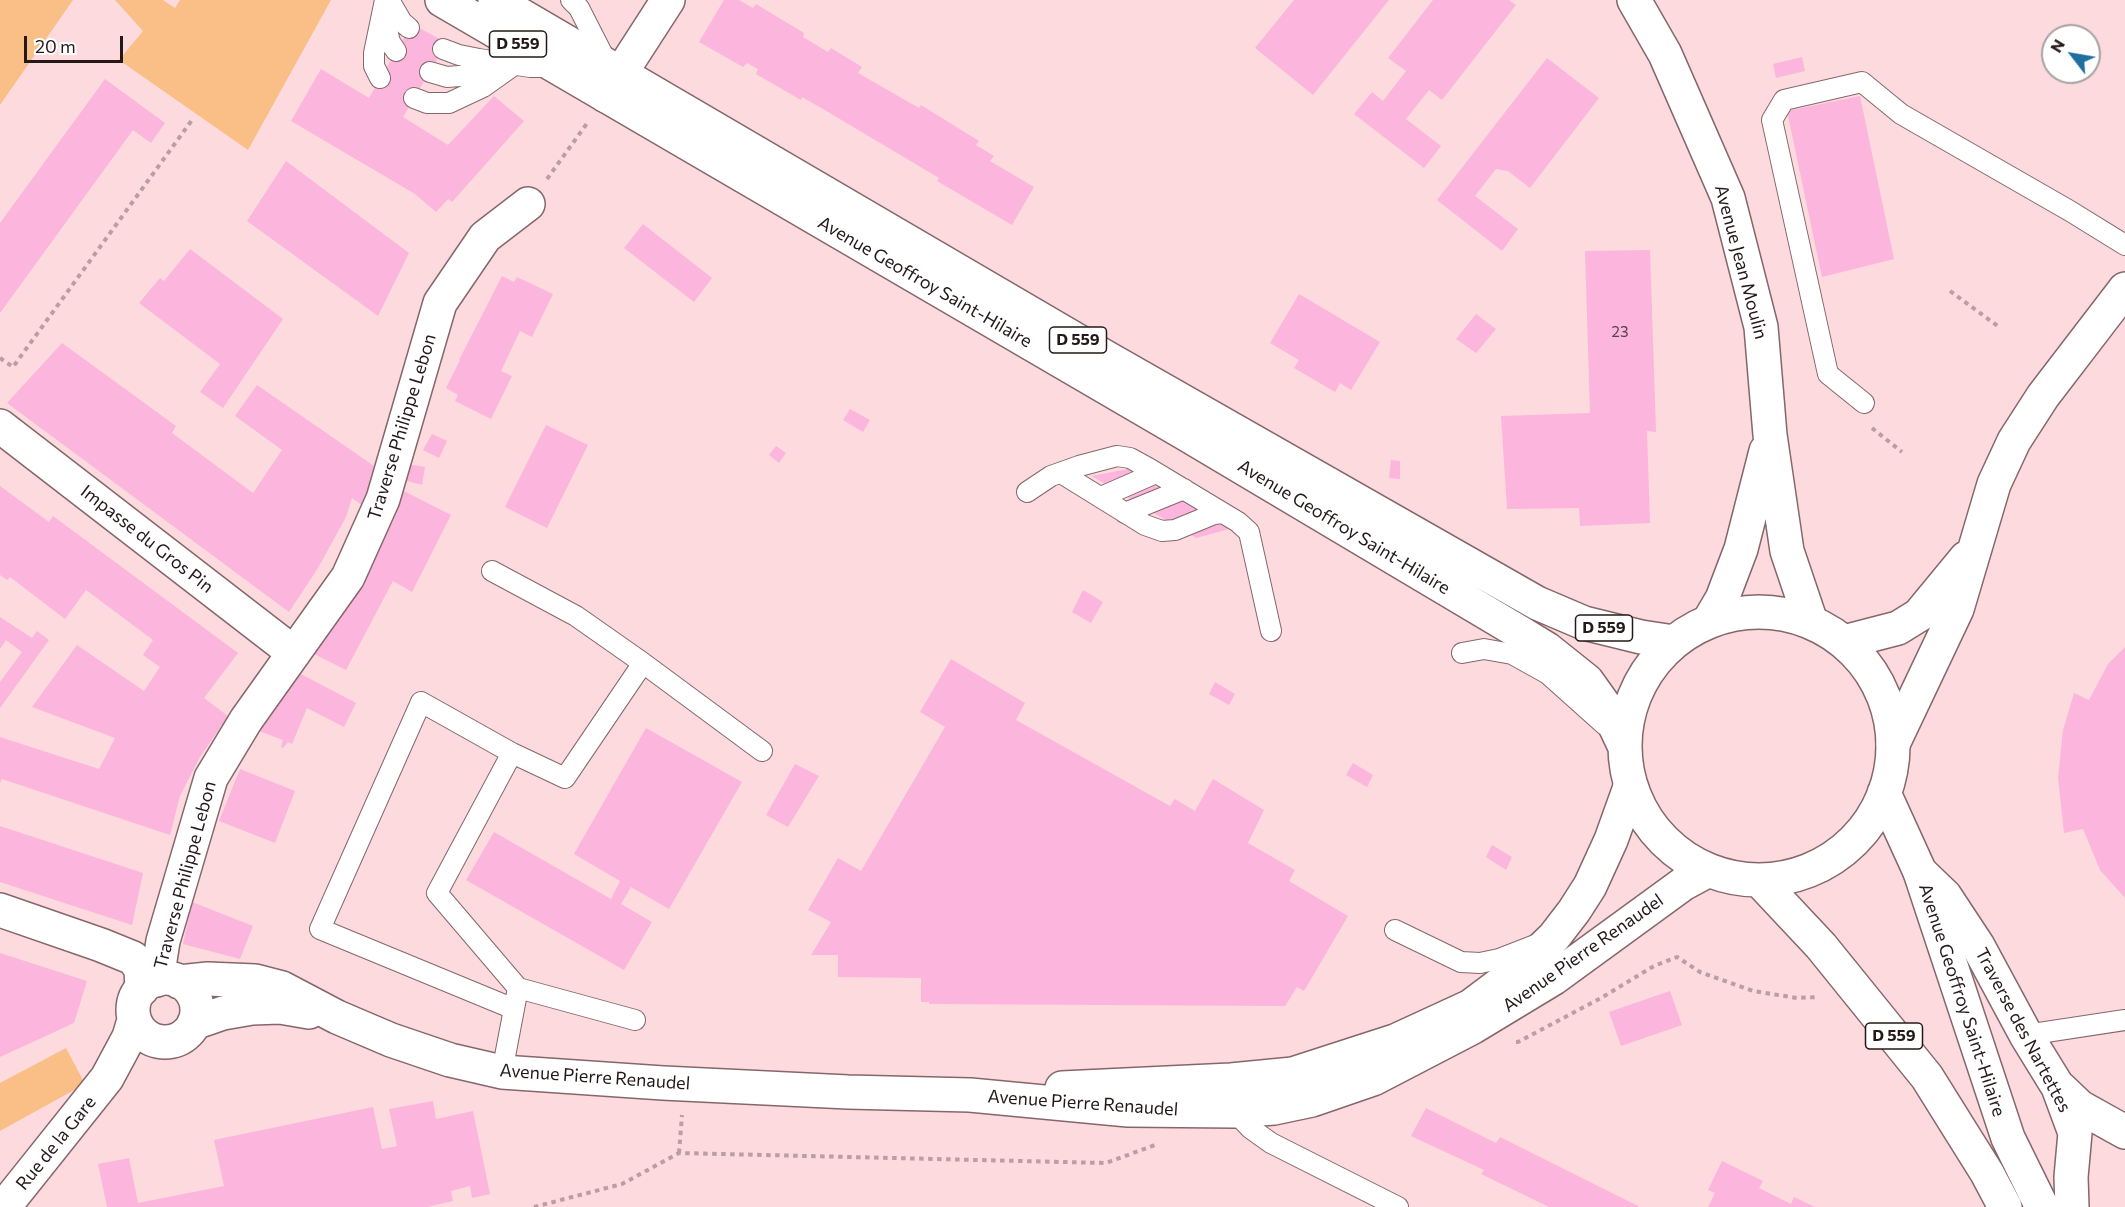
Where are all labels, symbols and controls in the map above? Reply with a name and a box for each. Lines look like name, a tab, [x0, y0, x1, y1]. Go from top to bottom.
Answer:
scale bar	[27, 24, 126, 62]
north arrow	[2041, 24, 2101, 84]
road number: D 559	[490, 31, 546, 57]
text: 20 m	[35, 35, 76, 57]
text: N	[2046, 35, 2068, 56]
street label: Avenue Jean Moulin	[1710, 182, 1772, 342]
street label: Avenue Geoffroy Saint-Hilaire	[814, 212, 1036, 352]
house number: 23	[1612, 323, 1628, 341]
road number: D 559	[1050, 327, 1106, 353]
street label: Traverse Philippe Lebon	[363, 331, 441, 523]
street label: Avenue Geoffroy Saint-Hilaire	[1234, 455, 1454, 599]
street label: Impasse du Gros Pin	[76, 480, 218, 598]
road number: D 559	[1576, 615, 1632, 641]
street label: Traverse Philippe Lebon	[149, 779, 221, 971]
street label: Avenue Geoffroy Saint-Hilaire	[1914, 881, 2010, 1119]
street label: Avenue Pierre Renaudel	[1499, 889, 1667, 1017]
street label: Traverse des Nartettes	[1970, 944, 2076, 1116]
road number: D 559	[1866, 1023, 1922, 1049]
street label: Avenue Pierre Renaudel	[499, 1060, 691, 1094]
street label: Avenue Pierre Renaudel	[987, 1086, 1179, 1120]
street label: Rue de la Gare	[12, 1092, 100, 1194]

